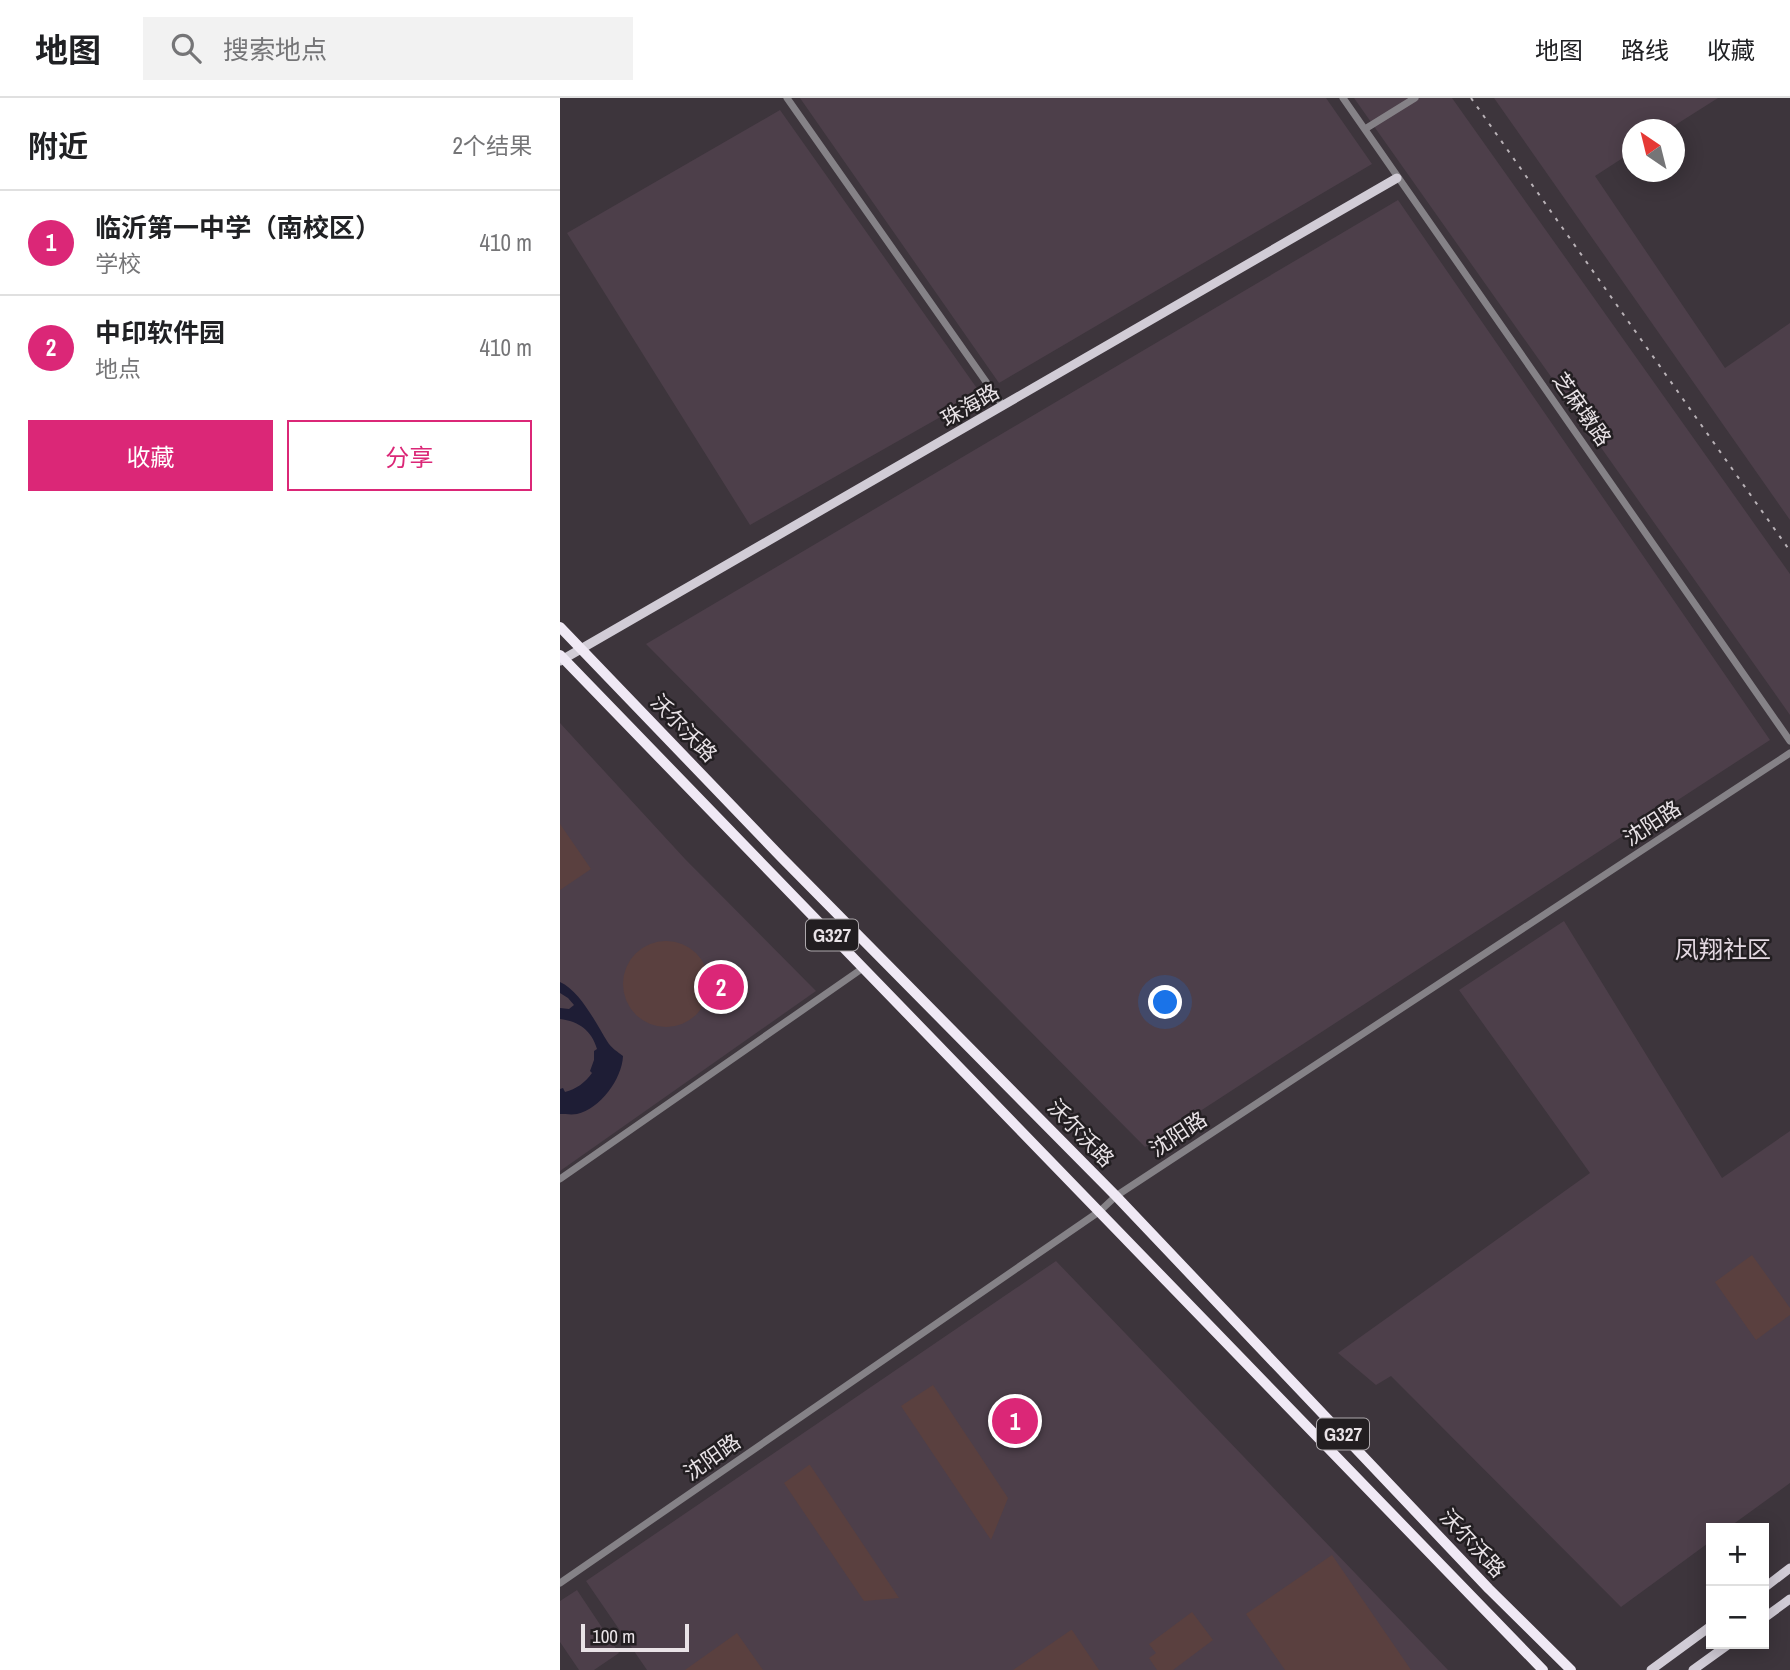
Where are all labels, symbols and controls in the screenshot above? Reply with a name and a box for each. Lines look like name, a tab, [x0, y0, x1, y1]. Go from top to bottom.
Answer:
search box	[143, 17, 633, 80]
text: 地图	[35, 28, 101, 72]
icon: search	[167, 29, 205, 67]
text: 搜索地点	[223, 32, 327, 67]
text: 地图	[1535, 34, 1583, 66]
text: 路线	[1621, 34, 1669, 66]
text: 收藏	[1707, 34, 1755, 66]
north arrow	[1622, 119, 1685, 182]
text: 附近	[28, 126, 88, 166]
text: 2个结果	[453, 130, 532, 161]
text: 临沂第一中学（南校区）	[95, 210, 381, 245]
text: 1	[46, 227, 56, 258]
text: 410 m	[480, 227, 532, 258]
text: 学校	[95, 248, 141, 279]
text: 中印软件园	[95, 315, 225, 350]
text: 2	[46, 332, 56, 363]
text: 410 m	[480, 332, 532, 363]
text: 地点	[95, 353, 141, 384]
street label: 芝麻墩路	[1546, 366, 1618, 452]
street label: 珠海路	[935, 377, 1005, 433]
button: 收藏	[28, 420, 273, 491]
button: 分享	[287, 420, 532, 491]
street label: 沃尔沃路	[644, 688, 724, 768]
street label: 沈阳路	[1618, 794, 1686, 852]
road number: G327	[806, 920, 858, 950]
district label: 凤翔社区	[1675, 933, 1771, 965]
pin: 2	[698, 961, 744, 1013]
your location	[1148, 985, 1182, 1019]
street label: 沃尔沃路	[1041, 1093, 1121, 1173]
street label: 沈阳路	[1144, 1105, 1212, 1163]
pin: 1	[992, 1395, 1038, 1447]
road number: G327	[1317, 1418, 1369, 1450]
street label: 沈阳路	[678, 1427, 746, 1487]
street label: 沃尔沃路	[1434, 1502, 1512, 1584]
map controls	[1706, 1523, 1769, 1649]
button: +	[1706, 1523, 1769, 1586]
button: −	[1706, 1586, 1769, 1649]
scale bar	[581, 1621, 690, 1653]
text: 100 m	[592, 1623, 635, 1649]

